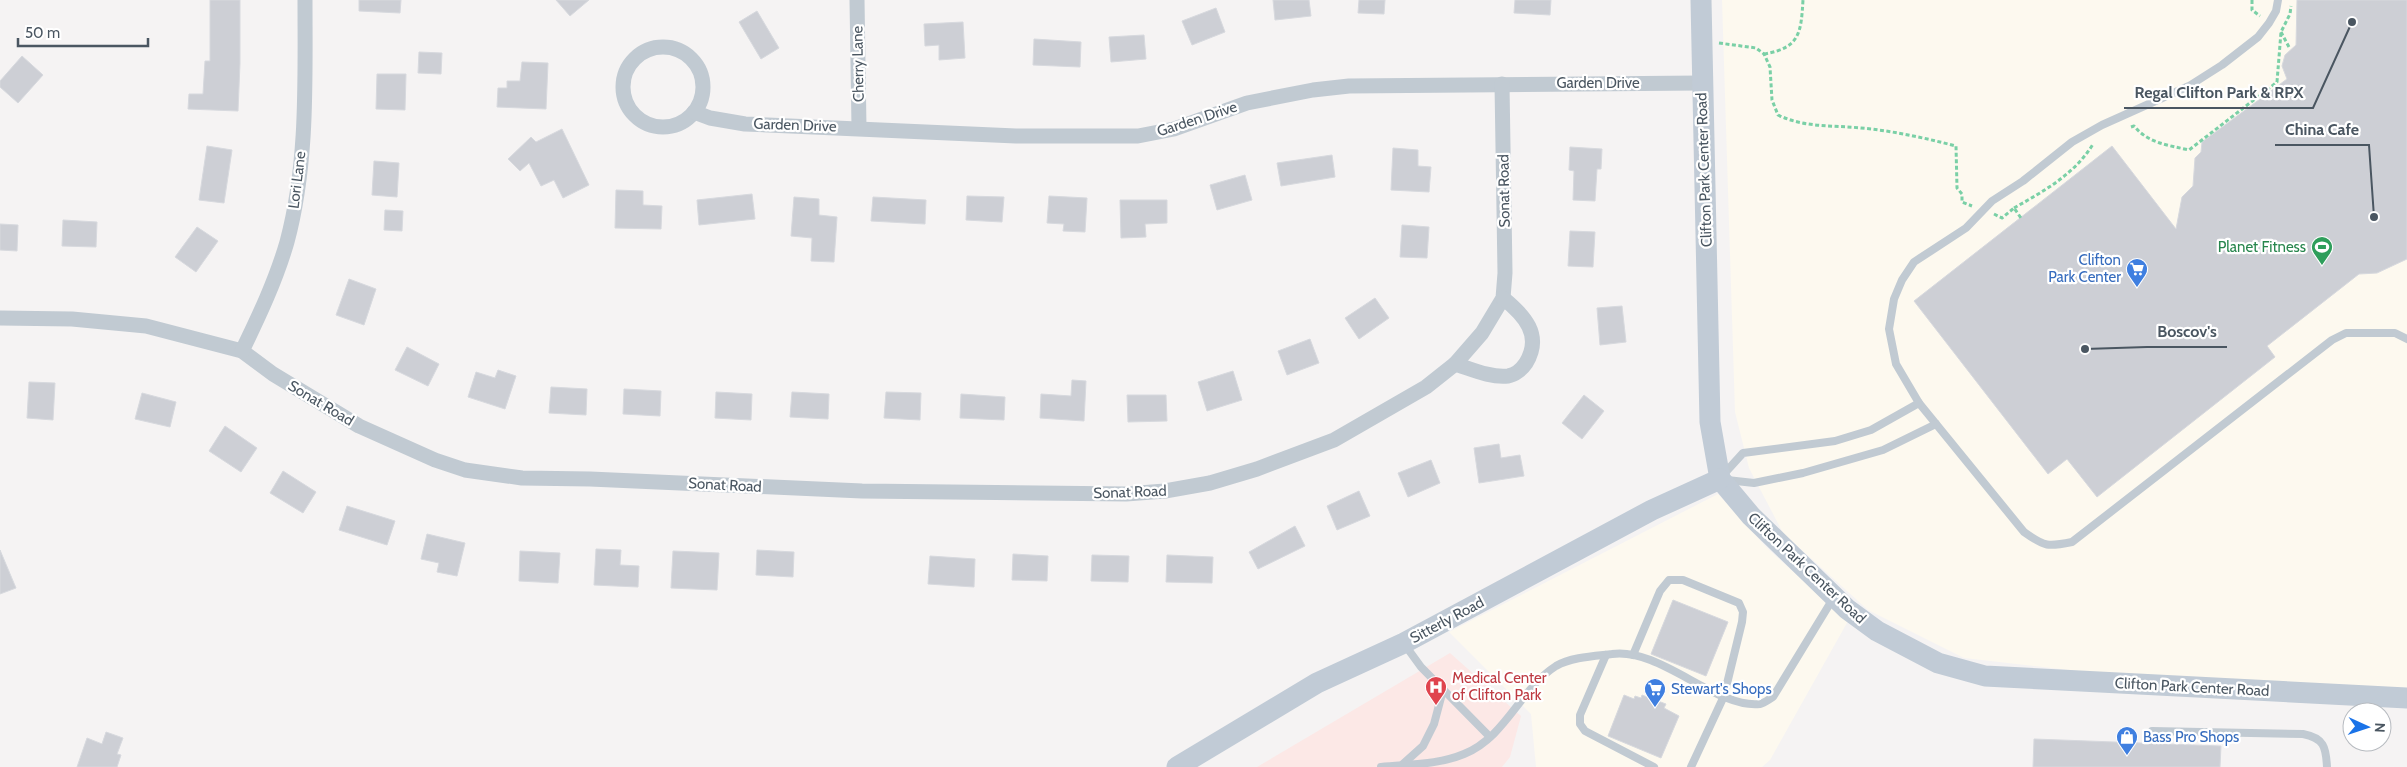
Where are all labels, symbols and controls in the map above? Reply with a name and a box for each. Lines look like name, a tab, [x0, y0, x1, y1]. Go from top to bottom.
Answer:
scale bar	[18, 15, 148, 47]
text: 50 m	[25, 24, 60, 42]
street label: Cherry Lane	[848, 25, 868, 102]
street label: Garden Drive	[1556, 74, 1640, 92]
callout: Regal Clifton Park & RPX	[2124, 77, 2313, 108]
text: Regal Clifton Park & RPX	[2135, 83, 2304, 102]
street label: Clifton Park Center Road	[1692, 92, 1716, 248]
street label: Garden Drive	[1155, 97, 1240, 140]
callout: China Cafe	[2275, 114, 2369, 145]
street label: Garden Drive	[753, 115, 837, 135]
text: China Cafe	[2285, 120, 2359, 139]
street label: Lori Lane	[285, 150, 309, 210]
street label: Sonat Road	[1494, 154, 1514, 228]
sports icon: Planet Fitness	[2310, 235, 2334, 266]
place label: Planet Fitness	[2218, 238, 2306, 256]
place label: Clifton Park Center	[2048, 251, 2121, 286]
supermarket icon: Clifton Park Center	[2125, 257, 2149, 288]
callout: Boscov's	[2147, 316, 2227, 347]
text: Boscov's	[2157, 322, 2217, 341]
street label: Sonat Road	[285, 376, 357, 430]
street label: Sonat Road	[688, 474, 762, 496]
street label: Sonat Road	[1093, 482, 1167, 502]
street label: Clifton Park Center Road	[1744, 509, 1870, 627]
street label: Sitterly Road	[1407, 593, 1487, 647]
place label: Medical Center of Clifton Park	[1452, 669, 1547, 704]
street label: Clifton Park Center Road	[2114, 674, 2270, 700]
hospital icon: Medical Center of Clifton Park	[1424, 675, 1448, 706]
supermarket icon: Stewart's Shops	[1643, 677, 1667, 708]
place label: Stewart's Shops	[1671, 680, 1772, 698]
north arrow	[2342, 702, 2392, 752]
text: N	[2371, 722, 2389, 733]
shop icon: Bass Pro Shops	[2115, 725, 2139, 756]
place label: Bass Pro Shops	[2143, 728, 2239, 746]

